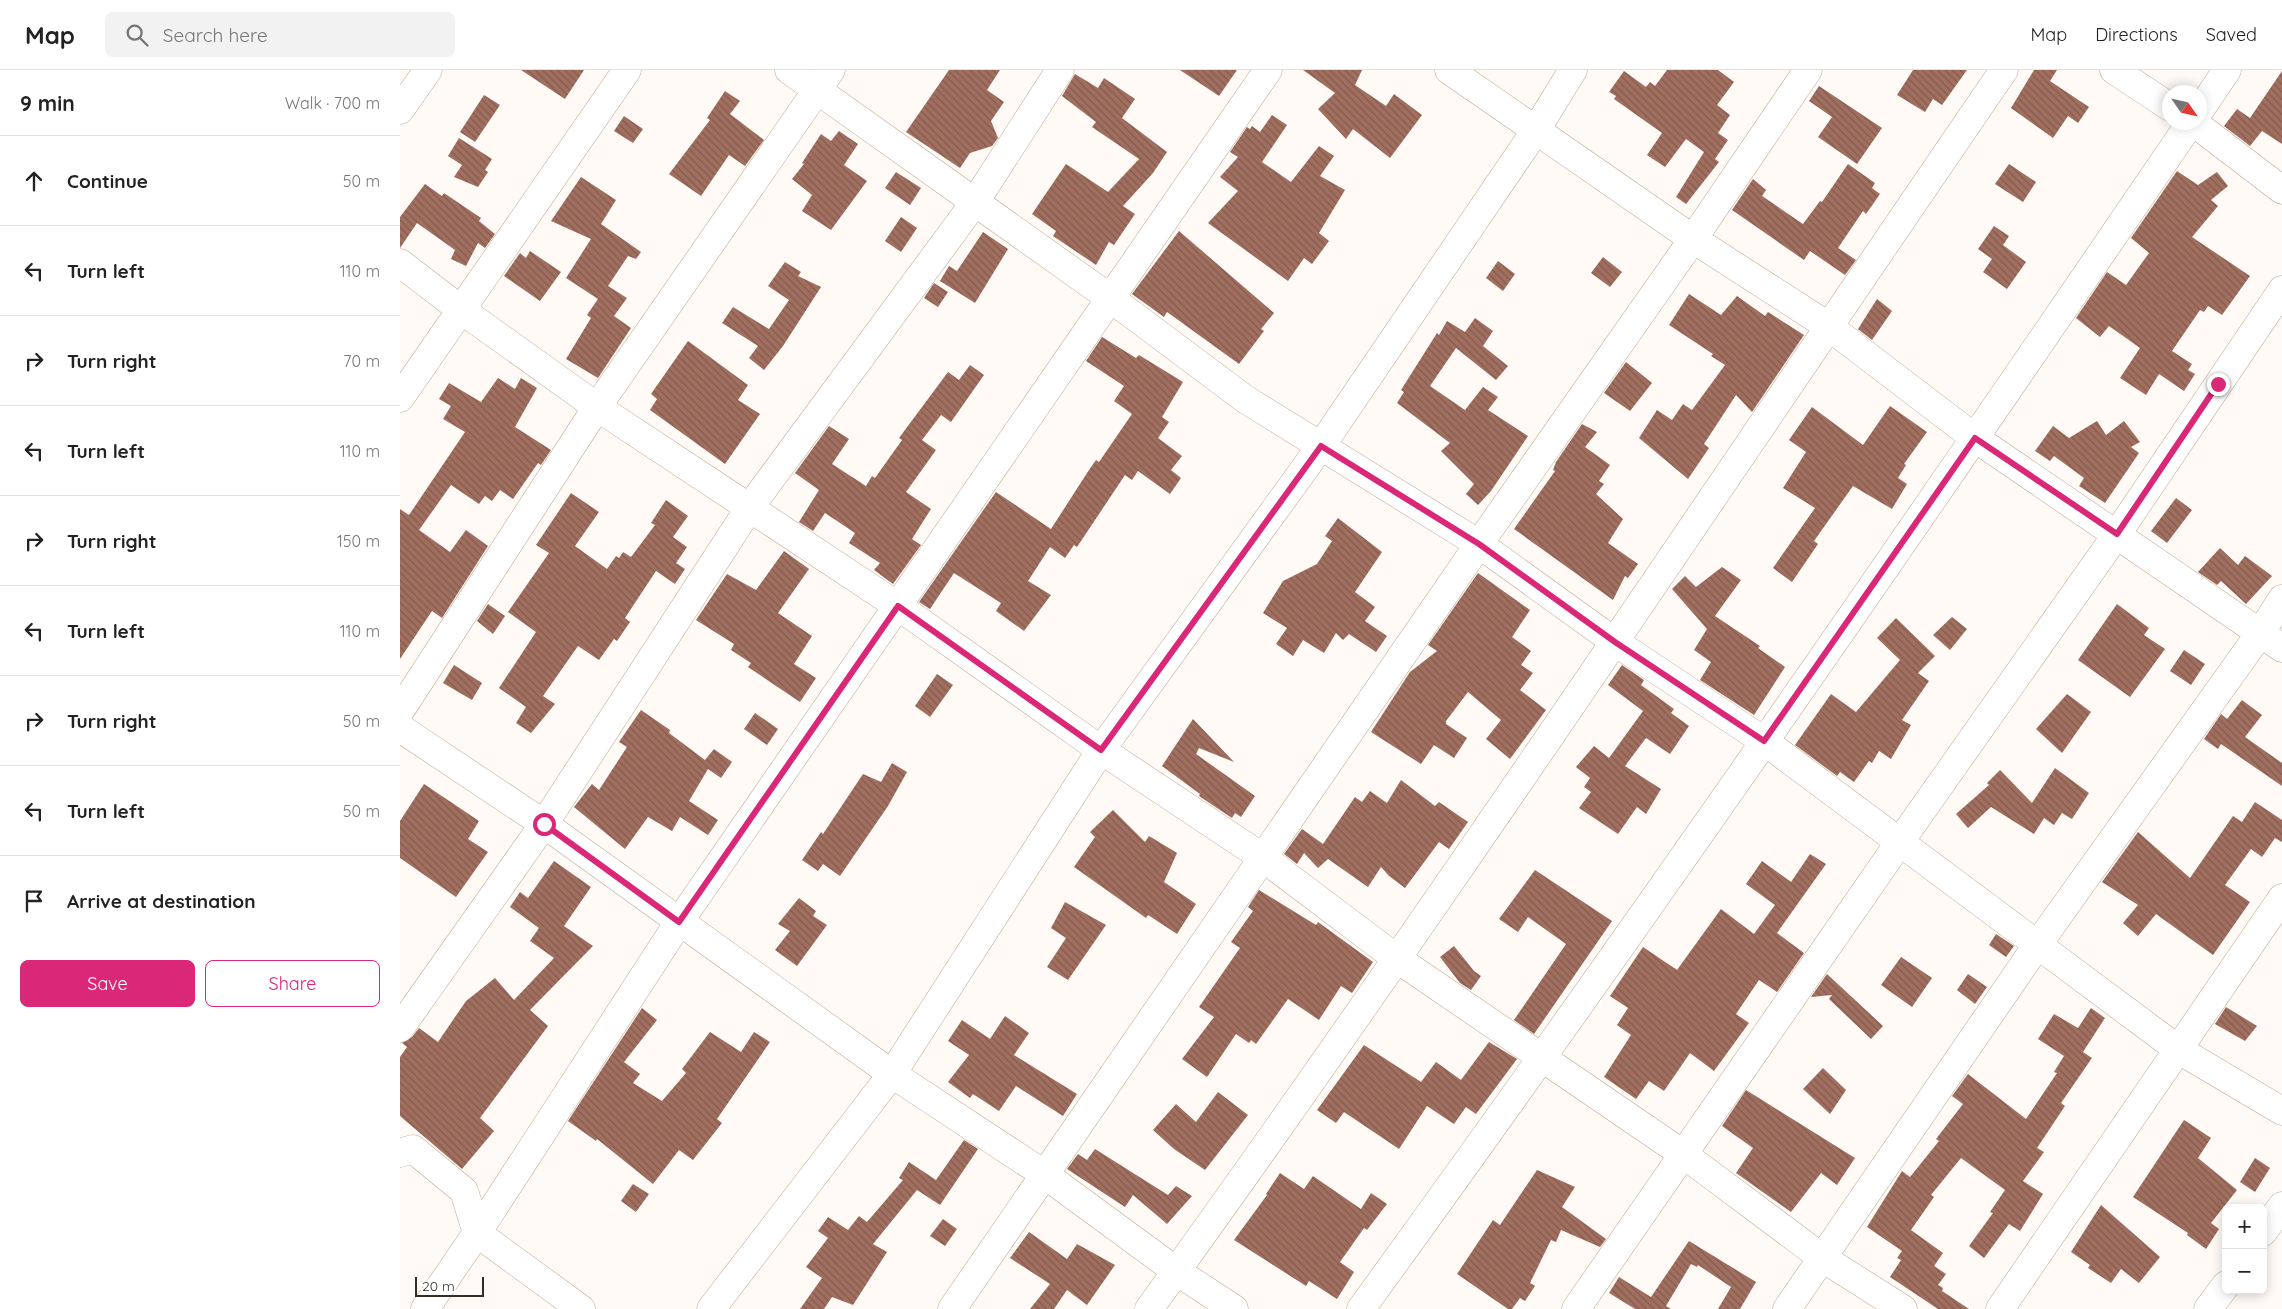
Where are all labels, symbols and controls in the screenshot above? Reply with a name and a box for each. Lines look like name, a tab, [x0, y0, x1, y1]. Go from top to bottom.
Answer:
search box	[105, 12, 455, 57]
text: Map	[25, 20, 75, 50]
icon: search	[123, 21, 151, 49]
text: Search here	[163, 23, 268, 47]
text: Map	[2030, 23, 2067, 46]
text: Directions	[2095, 23, 2178, 46]
text: Saved	[2206, 23, 2257, 46]
north arrow	[2162, 85, 2207, 130]
text: 9 min	[20, 90, 75, 116]
text: Walk · 700 m	[285, 93, 380, 113]
icon: ahead	[20, 167, 48, 195]
text: Continue	[67, 169, 148, 193]
text: 50 m	[343, 171, 380, 191]
icon: left	[20, 257, 48, 285]
text: Turn left	[67, 259, 145, 283]
text: 110 m	[340, 261, 380, 281]
icon: right	[20, 347, 48, 375]
text: Turn right	[67, 349, 156, 373]
text: 70 m	[343, 351, 380, 371]
route end	[2207, 373, 2230, 396]
icon: left	[20, 437, 48, 465]
text: Turn left	[67, 439, 145, 463]
text: 110 m	[340, 441, 380, 461]
icon: right	[20, 527, 48, 555]
text: Turn right	[67, 529, 156, 553]
text: 150 m	[337, 531, 380, 551]
icon: left	[20, 617, 48, 645]
text: Turn left	[67, 619, 145, 643]
text: 110 m	[340, 621, 380, 641]
icon: right	[20, 707, 48, 735]
text: Turn right	[67, 709, 156, 733]
text: 50 m	[343, 711, 380, 731]
icon: left	[20, 797, 48, 825]
text: Turn left	[67, 799, 145, 823]
text: 50 m	[343, 801, 380, 821]
route start	[533, 813, 556, 836]
icon: arrive	[20, 887, 48, 915]
text: Arrive at destination	[67, 889, 256, 913]
button: Save	[20, 960, 195, 1007]
button: Share	[205, 960, 380, 1007]
map controls	[2222, 1204, 2267, 1294]
button: +	[2222, 1204, 2267, 1249]
button: −	[2222, 1249, 2267, 1294]
scale bar	[415, 1274, 484, 1297]
text: 20 m	[422, 1277, 455, 1295]

